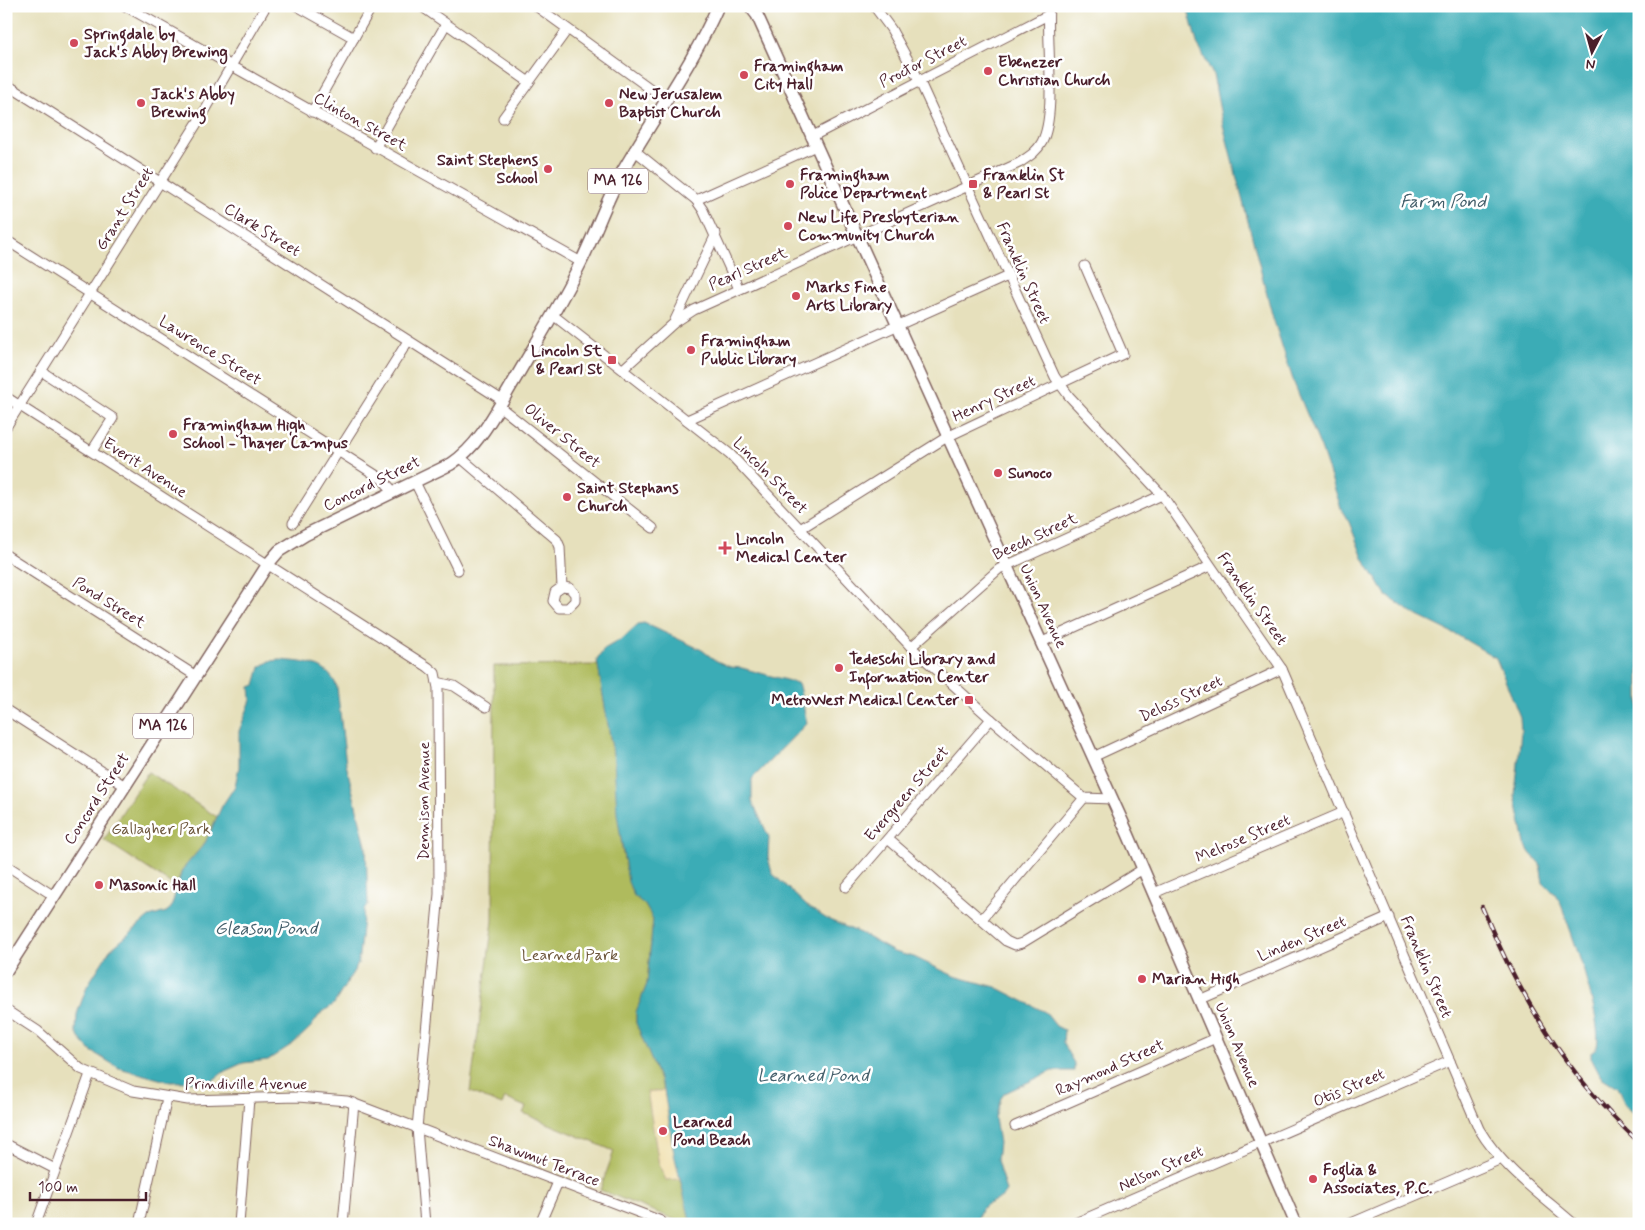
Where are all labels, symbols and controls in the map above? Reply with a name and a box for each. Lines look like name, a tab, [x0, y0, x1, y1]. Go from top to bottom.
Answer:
place label: Springdale by Jack's Abby Brewing	[84, 24, 228, 65]
north arrow	[1568, 28, 1618, 78]
street label: Proctor Street	[876, 31, 970, 93]
marker: Springdale by Jack's Abby Brewing	[68, 37, 80, 49]
place label: Ebenezer Christian Church	[998, 52, 1111, 91]
text: N	[1585, 54, 1596, 73]
place label: Framingham City Hall	[754, 56, 844, 95]
marker: Ebenezer Christian Church	[982, 65, 994, 77]
marker: Framingham City Hall	[738, 69, 750, 81]
place label: Jack's Abby Brewing	[151, 84, 235, 125]
place label: New Jerusalem Baptist Church	[619, 84, 723, 123]
street label: Clinton Street	[310, 88, 411, 157]
marker: Jack's Abby Brewing	[135, 97, 147, 109]
marker: New Jerusalem Baptist Church	[603, 97, 615, 109]
place label: Saint Stephens School	[437, 150, 539, 189]
street label: Grant Street	[91, 163, 159, 255]
marker: Saint Stephens School	[542, 163, 554, 175]
place label: Framingham Police Department	[800, 165, 927, 204]
place label: Franklin St & Pearl St	[983, 165, 1065, 204]
road number: MA 126	[588, 168, 648, 194]
marker: Framingham Police Department	[784, 178, 796, 190]
marker: Franklin St & Pearl St	[967, 178, 979, 190]
water label: Farm Pond	[1400, 190, 1487, 214]
street label: Clark Street	[220, 198, 304, 262]
place label: New Life Presbyterian Community Church	[798, 207, 960, 246]
street label: Franklin Street	[991, 219, 1055, 327]
marker: New Life Presbyterian Community Church	[782, 220, 794, 232]
street label: Pearl Street	[705, 242, 791, 296]
place label: Marks Fine Arts Library	[806, 277, 892, 316]
marker: Marks Fine Arts Library	[790, 290, 802, 302]
street label: Lawrence Street	[155, 311, 266, 391]
place label: Framingham Public Library	[701, 331, 796, 370]
place label: Lincoln St & Pearl St	[531, 341, 603, 380]
marker: Framingham Public Library	[685, 344, 697, 356]
marker: Lincoln St & Pearl St	[606, 354, 618, 366]
street label: Henry Street	[949, 371, 1039, 427]
street label: Oliver Street	[519, 399, 605, 474]
place label: Framingham High School - Thayer Campus	[183, 415, 348, 454]
marker: Framingham High School - Thayer Campus	[167, 428, 179, 440]
street label: Everit Avenue	[99, 433, 191, 503]
street label: Lincoln Street	[728, 433, 812, 519]
street label: Concord Street	[320, 451, 424, 517]
place label: Sunoco	[1008, 463, 1052, 484]
marker: Sunoco	[992, 467, 1004, 479]
place label: Saint Stephans Church	[577, 478, 679, 517]
marker: Saint Stephans Church	[561, 491, 573, 503]
street label: Beech Street	[989, 508, 1081, 566]
place label: Lincoln Medical Center	[736, 529, 847, 568]
marker: Lincoln Medical Center	[718, 541, 732, 555]
street label: Franklin Street	[1212, 548, 1292, 650]
street label: Union Avenue	[1014, 560, 1072, 652]
street label: Pond Street	[69, 572, 150, 634]
place label: Tedeschi Library and Information Center	[849, 649, 995, 690]
marker: Tedeschi Library and Information Center	[833, 662, 845, 674]
street label: Deloss Street	[1136, 671, 1226, 727]
place label: MetroWest Medical Center	[771, 690, 959, 711]
marker: MetroWest Medical Center	[963, 694, 975, 706]
road number: MA 126	[133, 714, 193, 738]
street label: Dennison Avenue	[414, 742, 435, 860]
street label: Evergreen Street	[860, 742, 955, 847]
street label: Concord Street	[59, 749, 135, 849]
street label: Melrose Street	[1192, 810, 1294, 868]
park label: Gallagher Park	[111, 819, 211, 840]
place label: Masonic Hall	[109, 875, 196, 896]
marker: Masonic Hall	[93, 879, 105, 891]
street label: Linden Street	[1255, 911, 1349, 967]
street label: Franklin Street	[1395, 913, 1457, 1021]
water label: Gleason Pond	[215, 917, 320, 941]
park label: Learned Park	[522, 945, 618, 966]
place label: Marian High	[1152, 969, 1240, 992]
marker: Marian High	[1136, 973, 1148, 985]
street label: Union Avenue	[1210, 999, 1264, 1091]
street label: Raymond Street	[1052, 1035, 1168, 1101]
water label: Learned Pond	[757, 1064, 872, 1088]
street label: Otis Street	[1310, 1064, 1388, 1112]
street label: Prindiville Avenue	[185, 1074, 307, 1095]
place label: Learned Pond Beach	[673, 1112, 751, 1151]
marker: Learned Pond Beach	[657, 1125, 669, 1137]
street label: Shawmut Terrace	[485, 1130, 603, 1192]
street label: Nelson Street	[1115, 1141, 1207, 1197]
place label: Foglia & Associates, P.C.	[1323, 1160, 1432, 1199]
scale bar	[30, 1170, 146, 1202]
marker: Foglia & Associates, P.C.	[1307, 1173, 1319, 1185]
text: 100 m	[38, 1178, 78, 1198]

